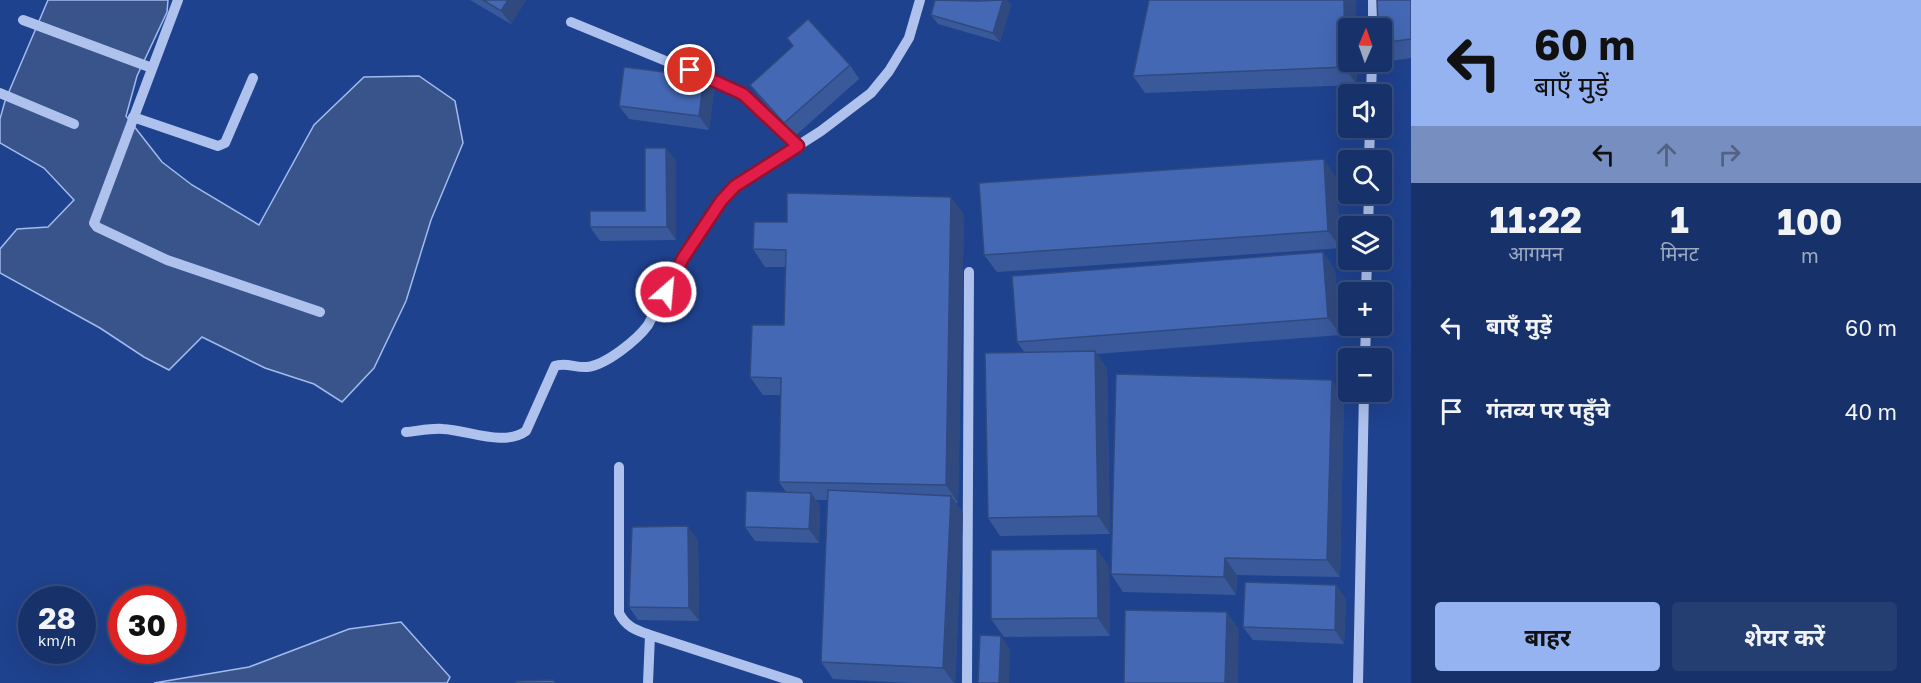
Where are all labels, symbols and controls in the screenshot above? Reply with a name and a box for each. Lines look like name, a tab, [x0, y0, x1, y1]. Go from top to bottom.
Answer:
north arrow	[1338, 18, 1392, 72]
map controls	[1338, 18, 1392, 402]
text: 60 m	[1534, 19, 1635, 69]
icon: left	[1435, 24, 1513, 102]
pin	[664, 44, 715, 95]
icon: arrive	[673, 53, 706, 86]
text: बाएँ मुड़ें	[1534, 70, 1609, 102]
button: sound	[1338, 84, 1392, 138]
icon: left	[1587, 138, 1620, 171]
icon: ahead	[1650, 138, 1683, 171]
icon: right	[1713, 138, 1746, 171]
button: search	[1338, 150, 1392, 204]
text: 11:22	[1489, 198, 1582, 241]
text: 1	[1670, 198, 1689, 241]
text: 100	[1777, 200, 1843, 243]
button: layers	[1338, 216, 1392, 270]
text: आगमन	[1508, 241, 1563, 265]
text: मिनट	[1660, 241, 1699, 265]
text: m	[1801, 243, 1819, 267]
position arrow	[634, 260, 698, 324]
button: +	[1338, 282, 1392, 336]
icon: left	[1435, 311, 1468, 344]
text: बाएँ मुड़ें	[1486, 312, 1552, 339]
text: 60 m	[1845, 314, 1897, 341]
button: −	[1338, 348, 1392, 402]
icon: arrive	[1435, 395, 1468, 428]
text: गंतव्य पर पहुँचे	[1486, 396, 1610, 423]
text: 40 m	[1845, 398, 1897, 425]
speed limit sign: 30	[108, 586, 186, 664]
text: 28	[38, 600, 76, 636]
button: बाहर	[1435, 602, 1660, 671]
button: शेयर करें	[1672, 602, 1897, 671]
text: km/h	[38, 631, 76, 649]

